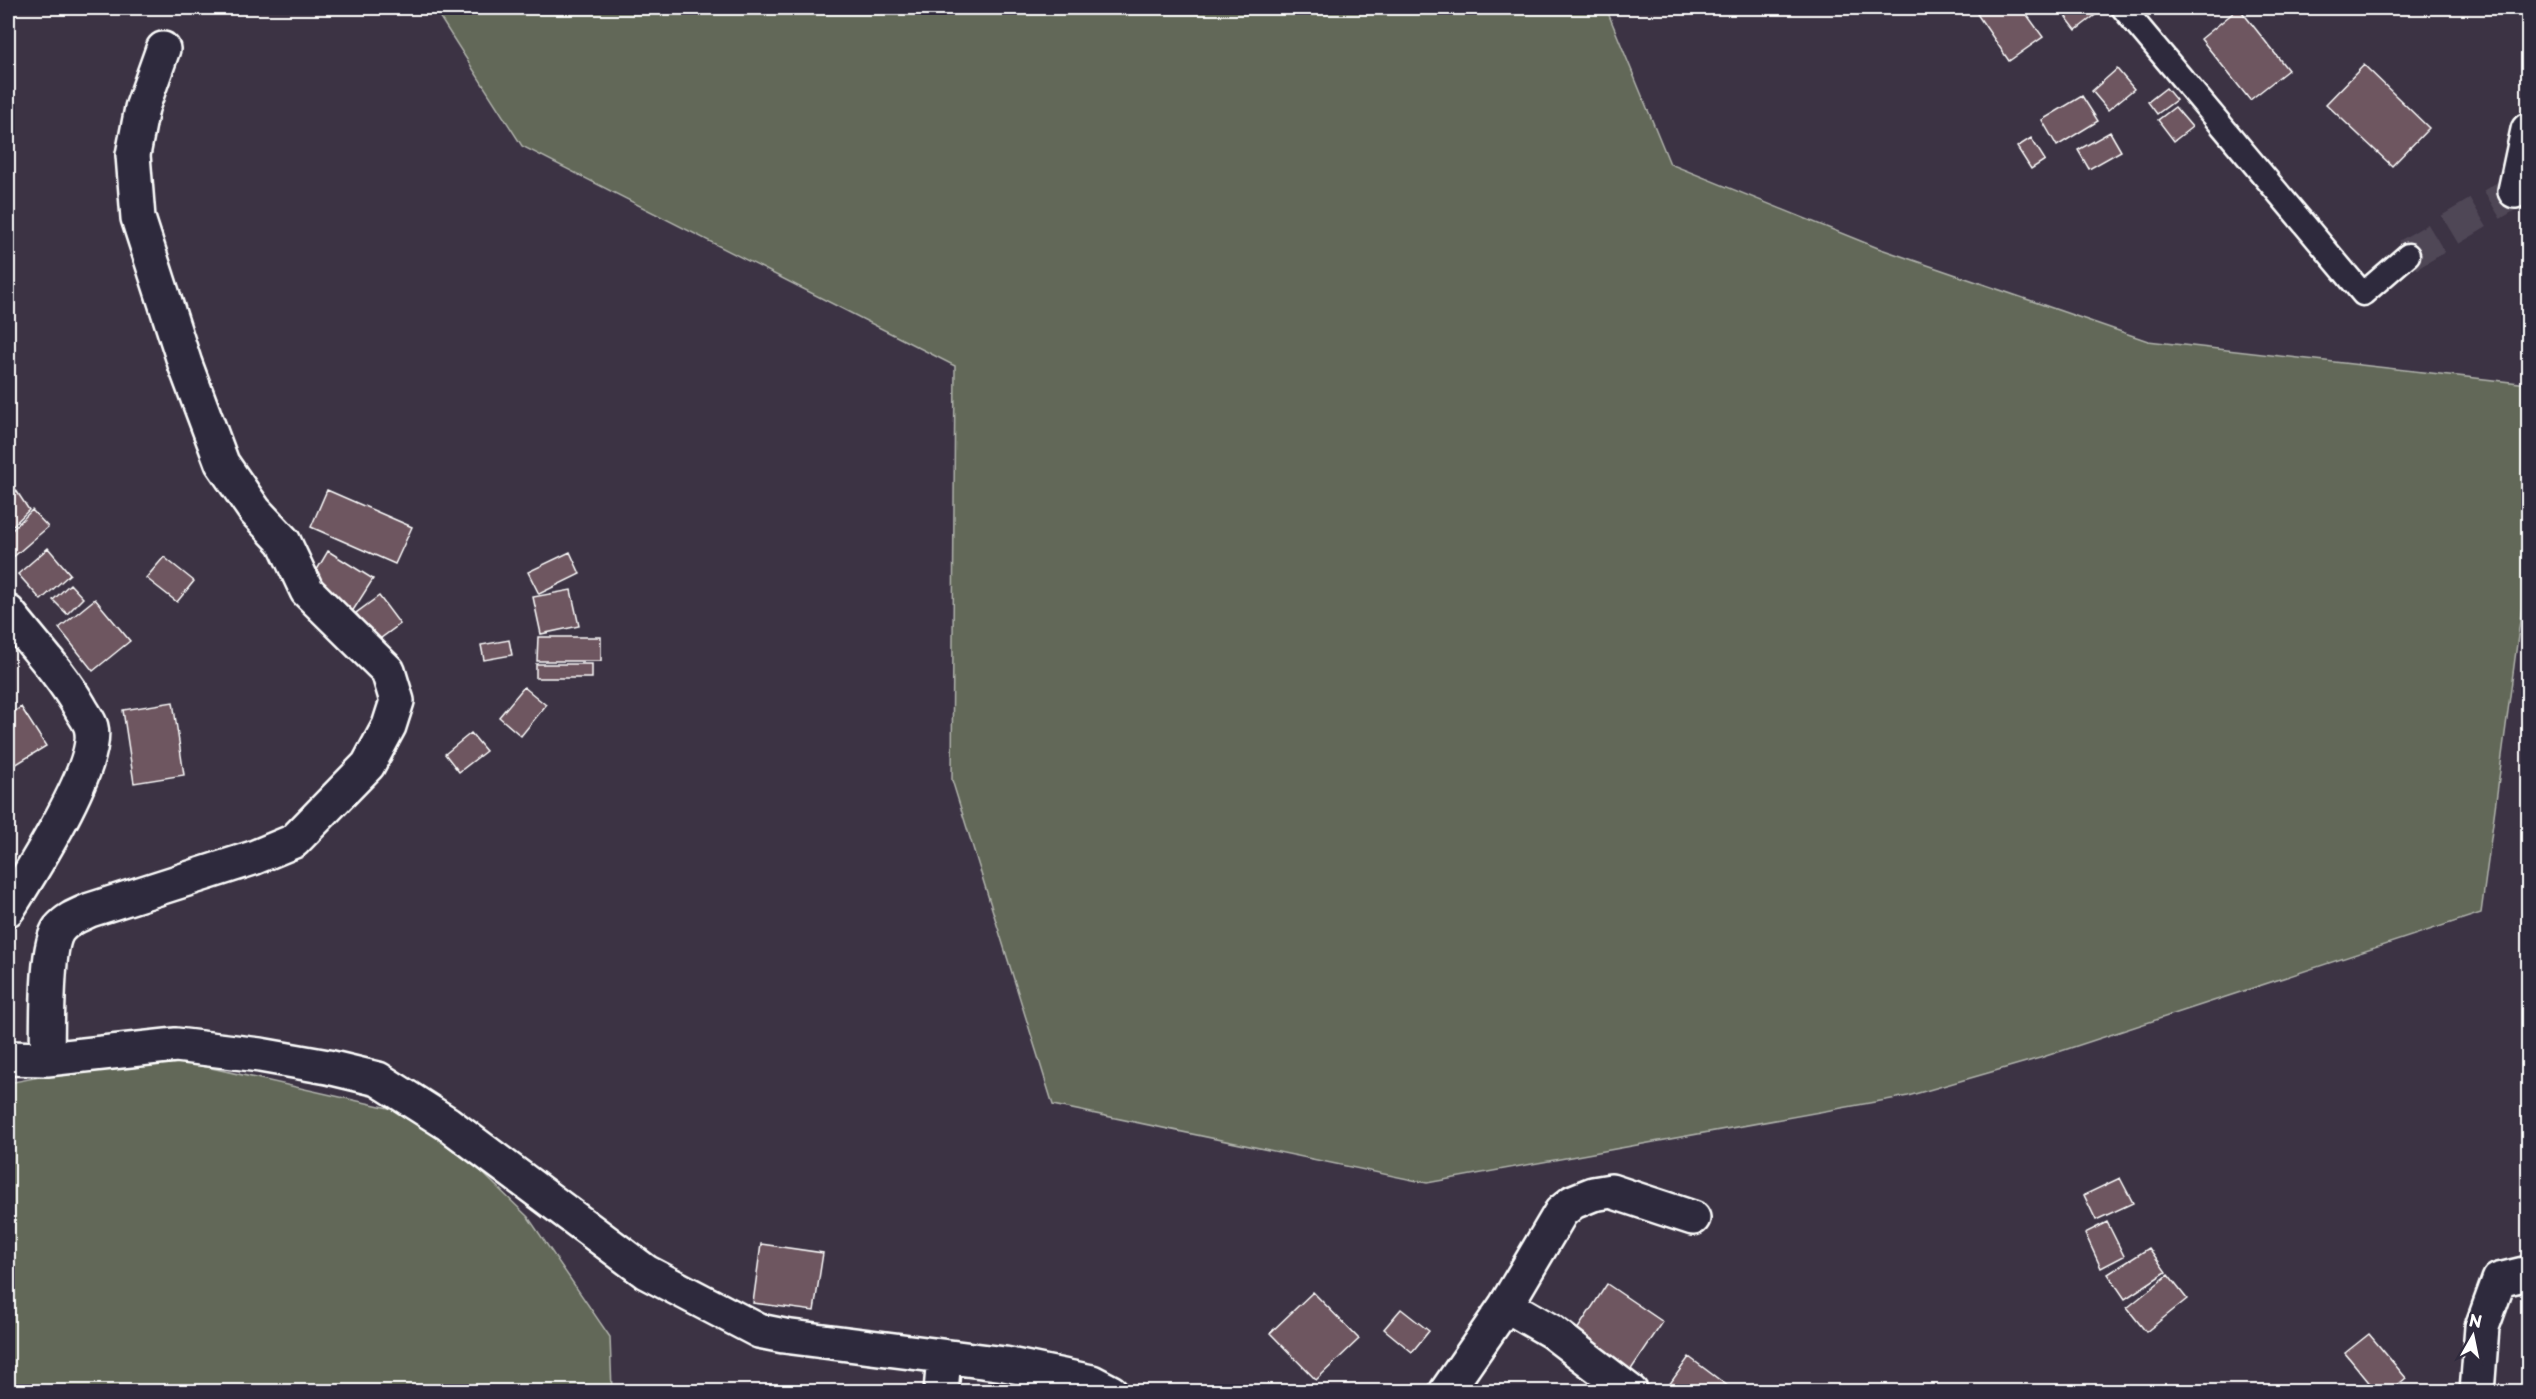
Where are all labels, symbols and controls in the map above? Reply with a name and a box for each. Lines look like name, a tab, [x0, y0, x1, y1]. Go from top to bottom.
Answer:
north arrow	[2443, 1306, 2503, 1366]
text: N	[2467, 1307, 2484, 1333]

